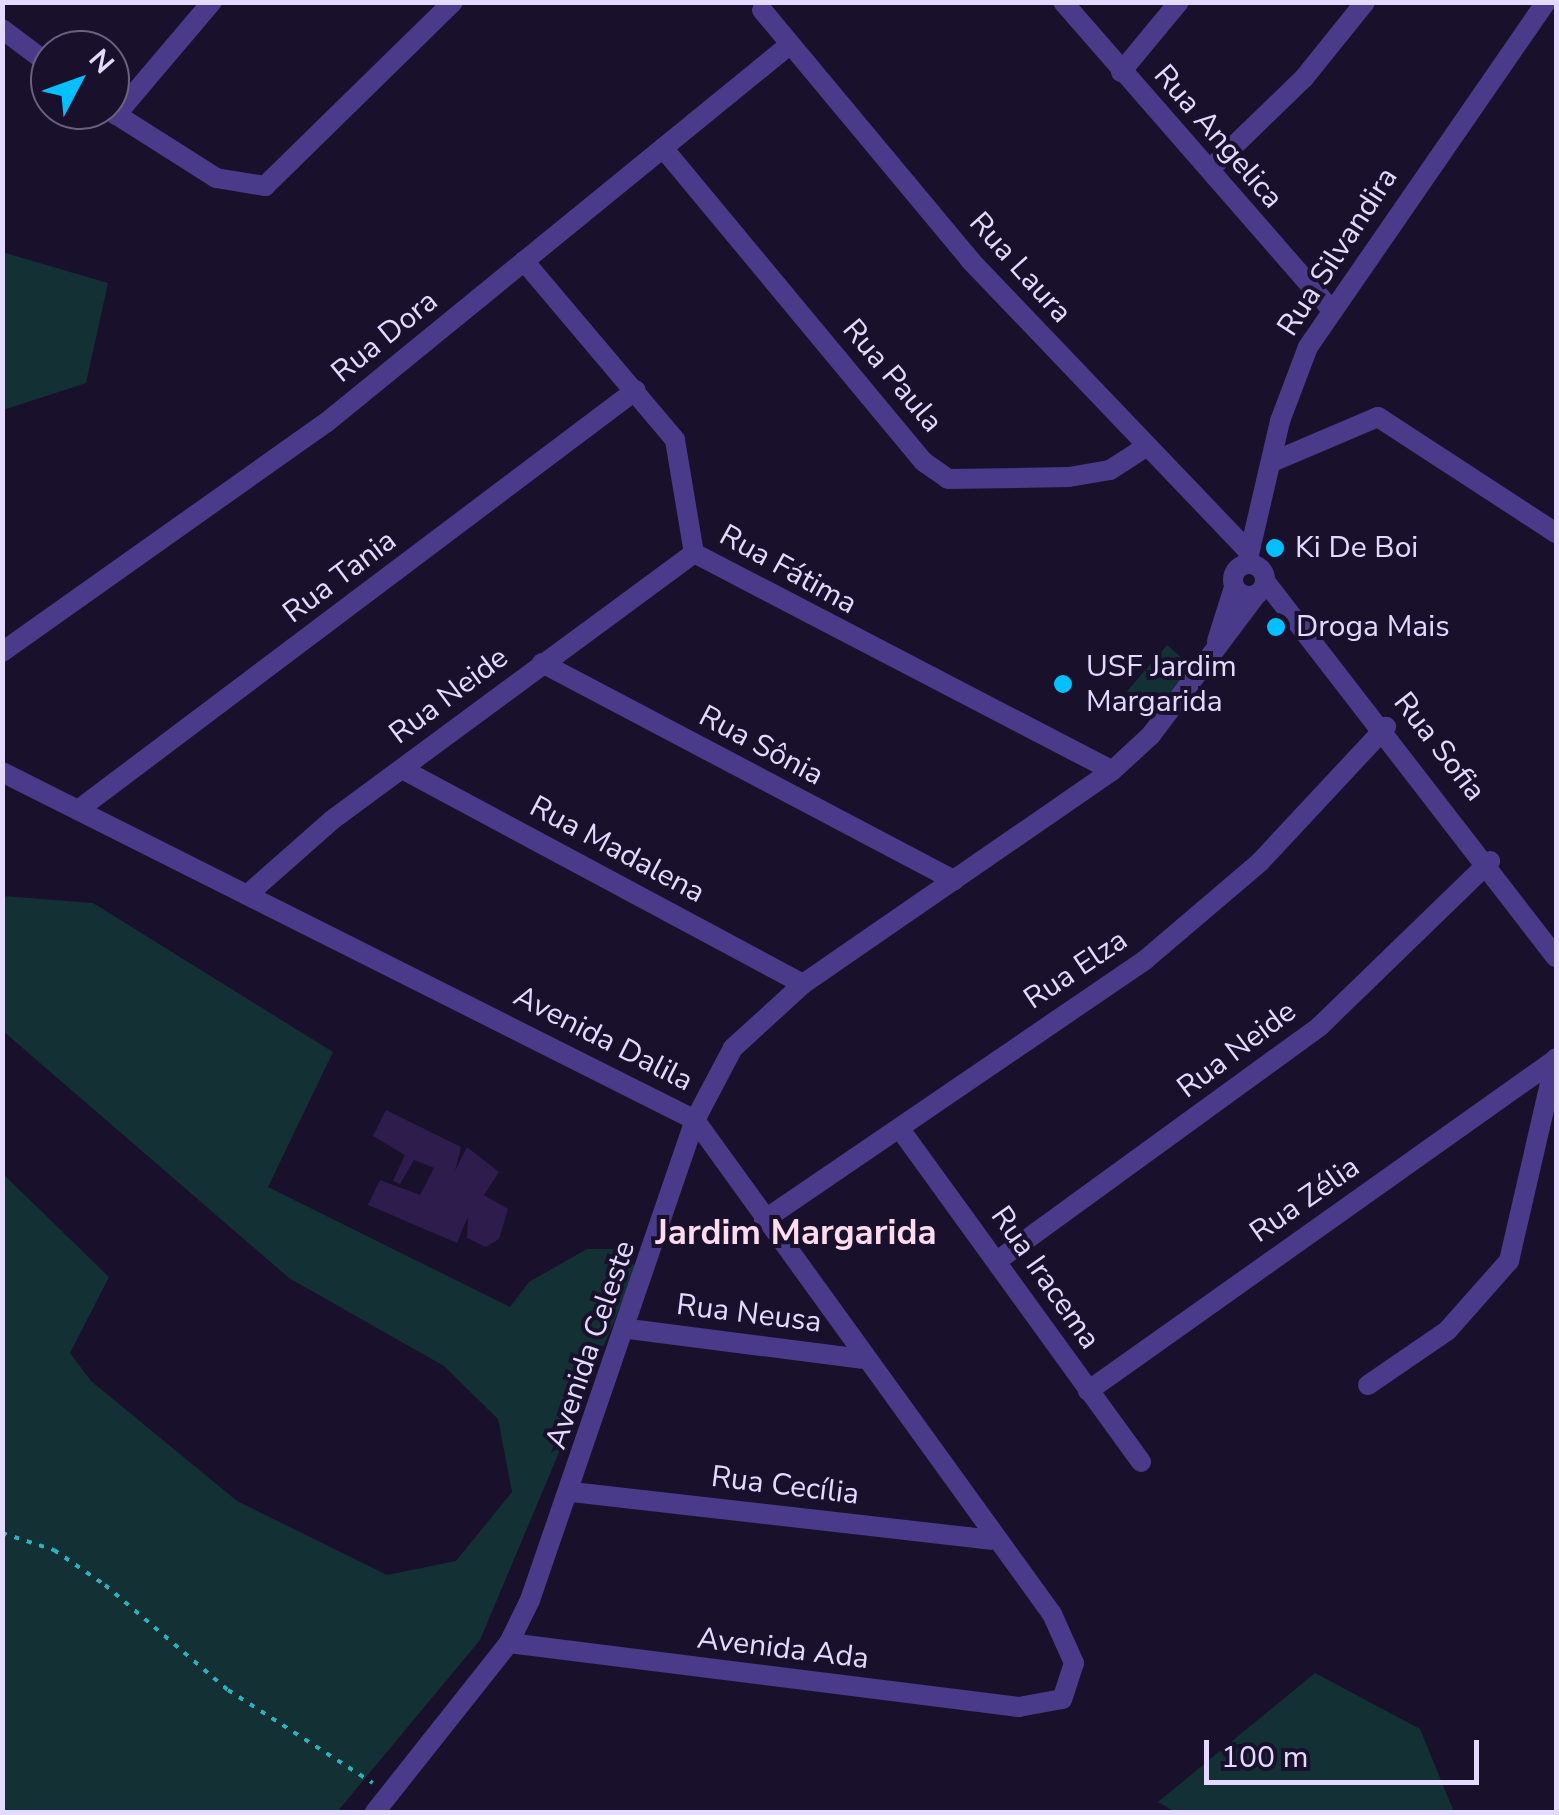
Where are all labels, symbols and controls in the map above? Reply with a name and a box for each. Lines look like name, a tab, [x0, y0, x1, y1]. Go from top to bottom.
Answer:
north arrow	[30, 30, 130, 130]
text: N	[80, 41, 122, 82]
street label: Rua Angelica	[1146, 58, 1290, 216]
street label: Rua Silvandira	[1270, 161, 1406, 343]
street label: Rua Laura	[961, 205, 1079, 331]
street label: Rua Dora	[325, 283, 445, 391]
street label: Rua Paula	[834, 312, 950, 440]
street label: Rua Fátima	[713, 518, 863, 622]
street label: Rua Tania	[276, 523, 404, 631]
place label: Ki De Boi	[1295, 530, 1418, 566]
marker: Ki De Boi	[1264, 537, 1286, 559]
place label: Droga Mais	[1296, 609, 1450, 645]
marker: Droga Mais	[1265, 616, 1287, 638]
street label: Rua Neide	[383, 640, 515, 752]
place label: USF Jardim Margarida	[1086, 649, 1237, 720]
marker: USF Jardim Margarida	[1050, 671, 1076, 697]
street label: Rua Sofia	[1385, 685, 1493, 809]
street label: Rua Sônia	[693, 698, 829, 794]
street label: Rua Madalena	[523, 789, 711, 911]
street label: Rua Elza	[1018, 922, 1134, 1018]
street label: Avenida Dalila	[507, 978, 699, 1100]
street label: Rua Neide	[1171, 994, 1303, 1106]
street label: Rua Zélia	[1243, 1149, 1367, 1251]
street label: Rua Iracema	[983, 1200, 1107, 1356]
district label: Jardim Margarida	[655, 1212, 937, 1254]
street label: Avenida Celeste	[539, 1236, 643, 1454]
street label: Rua Neusa	[674, 1287, 824, 1341]
street label: Rua Cecília	[709, 1459, 861, 1513]
street label: Avenida Ada	[695, 1621, 871, 1677]
scale bar	[1209, 1720, 1484, 1782]
text: 100 m	[1221, 1737, 1308, 1778]

